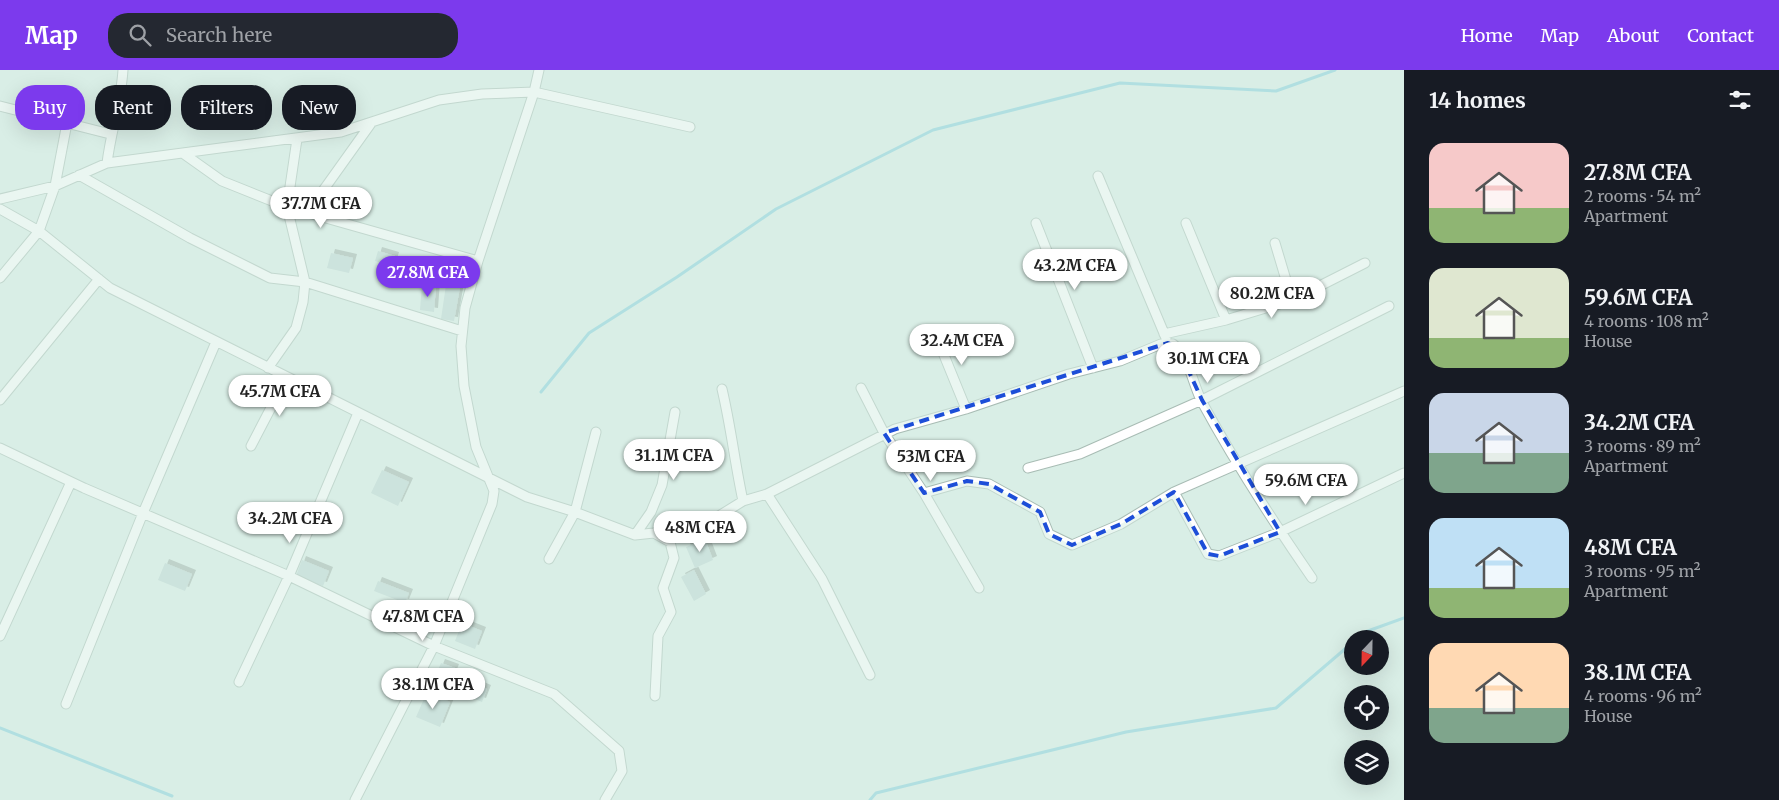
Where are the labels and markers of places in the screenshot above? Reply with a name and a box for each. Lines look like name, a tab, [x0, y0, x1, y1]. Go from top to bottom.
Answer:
pin: 37.7M CFA	[264, 186, 378, 229]
pin: 43.2M CFA	[1018, 248, 1132, 291]
pin: 27.8M CFA	[371, 256, 485, 298]
pin: 80.2M CFA	[1215, 276, 1329, 319]
pin: 32.4M CFA	[905, 324, 1019, 366]
pin: 30.1M CFA	[1151, 342, 1265, 384]
pin: 45.7M CFA	[223, 374, 337, 417]
pin: 31.1M CFA	[617, 438, 731, 481]
pin: 53M CFA	[885, 440, 977, 482]
pin: 59.6M CFA	[1249, 464, 1363, 506]
pin: 34.2M CFA	[233, 502, 347, 544]
pin: 48M CFA	[654, 510, 746, 553]
pin: 47.8M CFA	[366, 600, 480, 642]
pin: 38.1M CFA	[376, 668, 490, 710]

